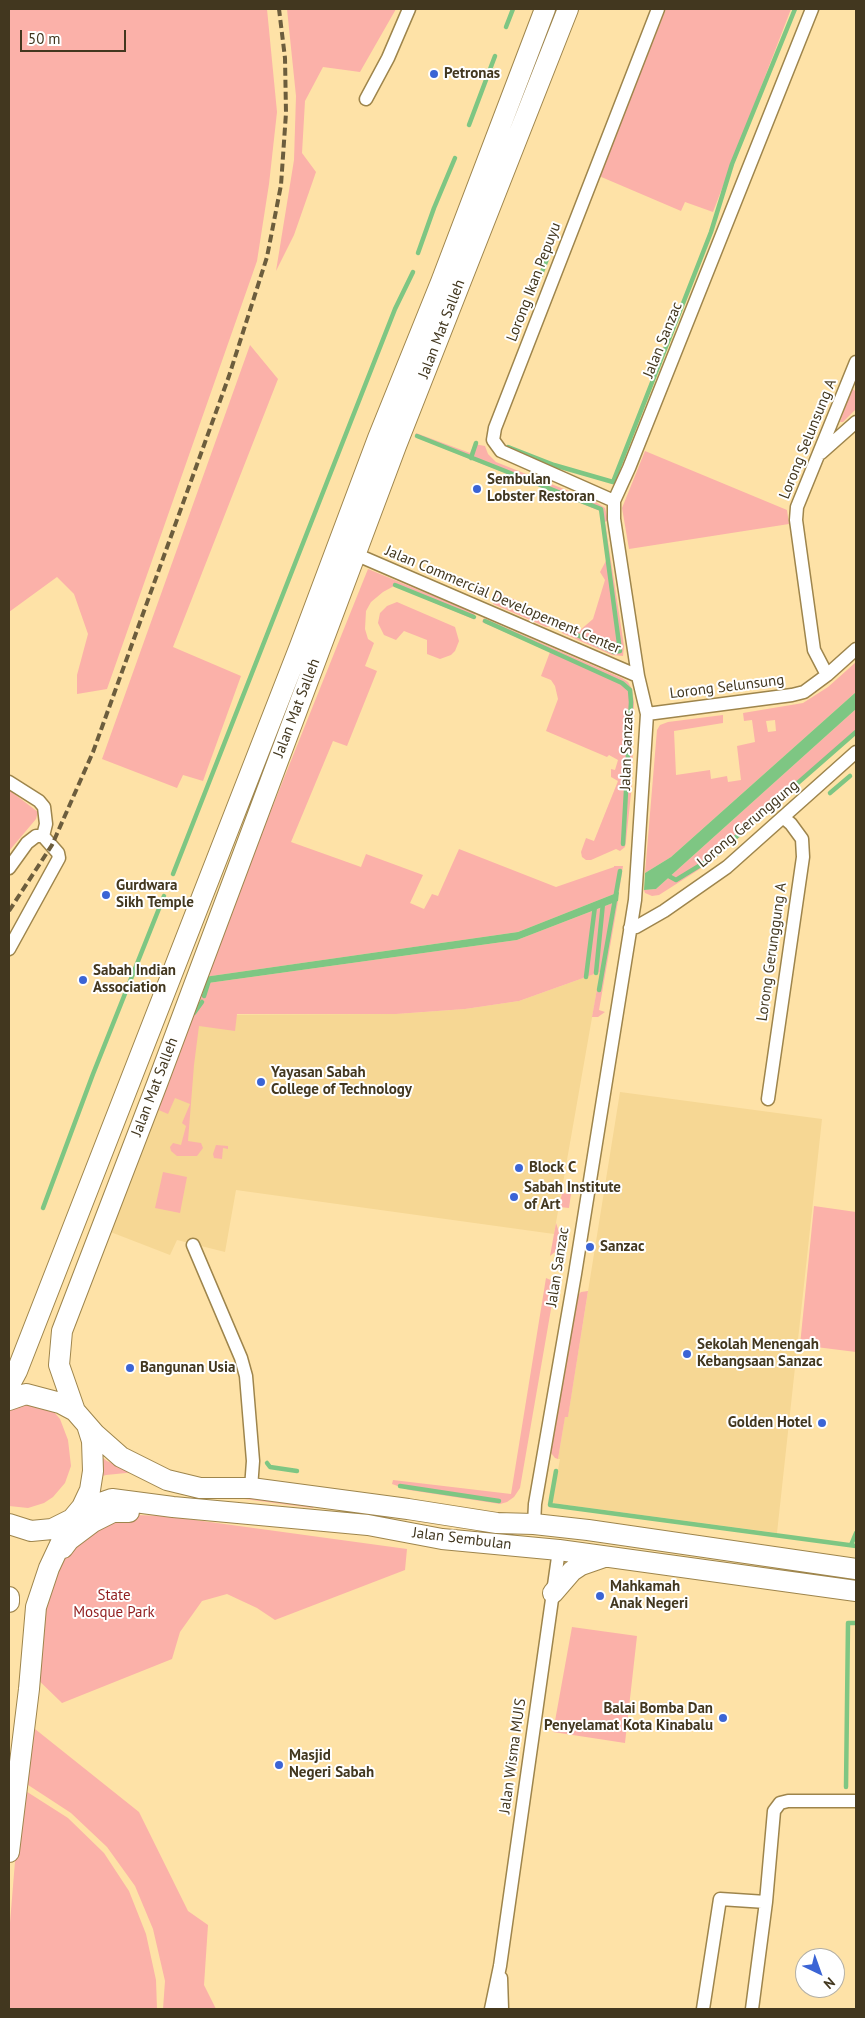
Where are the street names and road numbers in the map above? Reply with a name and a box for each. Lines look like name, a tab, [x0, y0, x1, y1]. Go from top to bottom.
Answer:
street label: Lorong Ikan Pepuyu	[503, 220, 565, 344]
street label: Jalan Mat Salleh	[415, 277, 469, 381]
street label: Jalan Sanzac	[640, 299, 686, 381]
street label: Lorong Selunsung A	[776, 376, 840, 502]
street label: Jalan Commercial Developement Center	[383, 542, 623, 658]
street label: Jalan Mat Salleh	[270, 656, 324, 760]
street label: Lorong Selunsung	[669, 671, 785, 703]
street label: Jalan Sanzac	[617, 710, 637, 790]
street label: Lorong Gerunggung	[694, 776, 802, 872]
street label: Lorong Gerunggung A	[753, 882, 791, 1022]
street label: Jalan Mat Salleh	[128, 1035, 182, 1139]
street label: Jalan Sanzac	[543, 1226, 573, 1308]
street label: Jalan Sembulan	[411, 1524, 513, 1554]
street label: Jalan Wisma MUIS	[496, 1697, 530, 1815]

